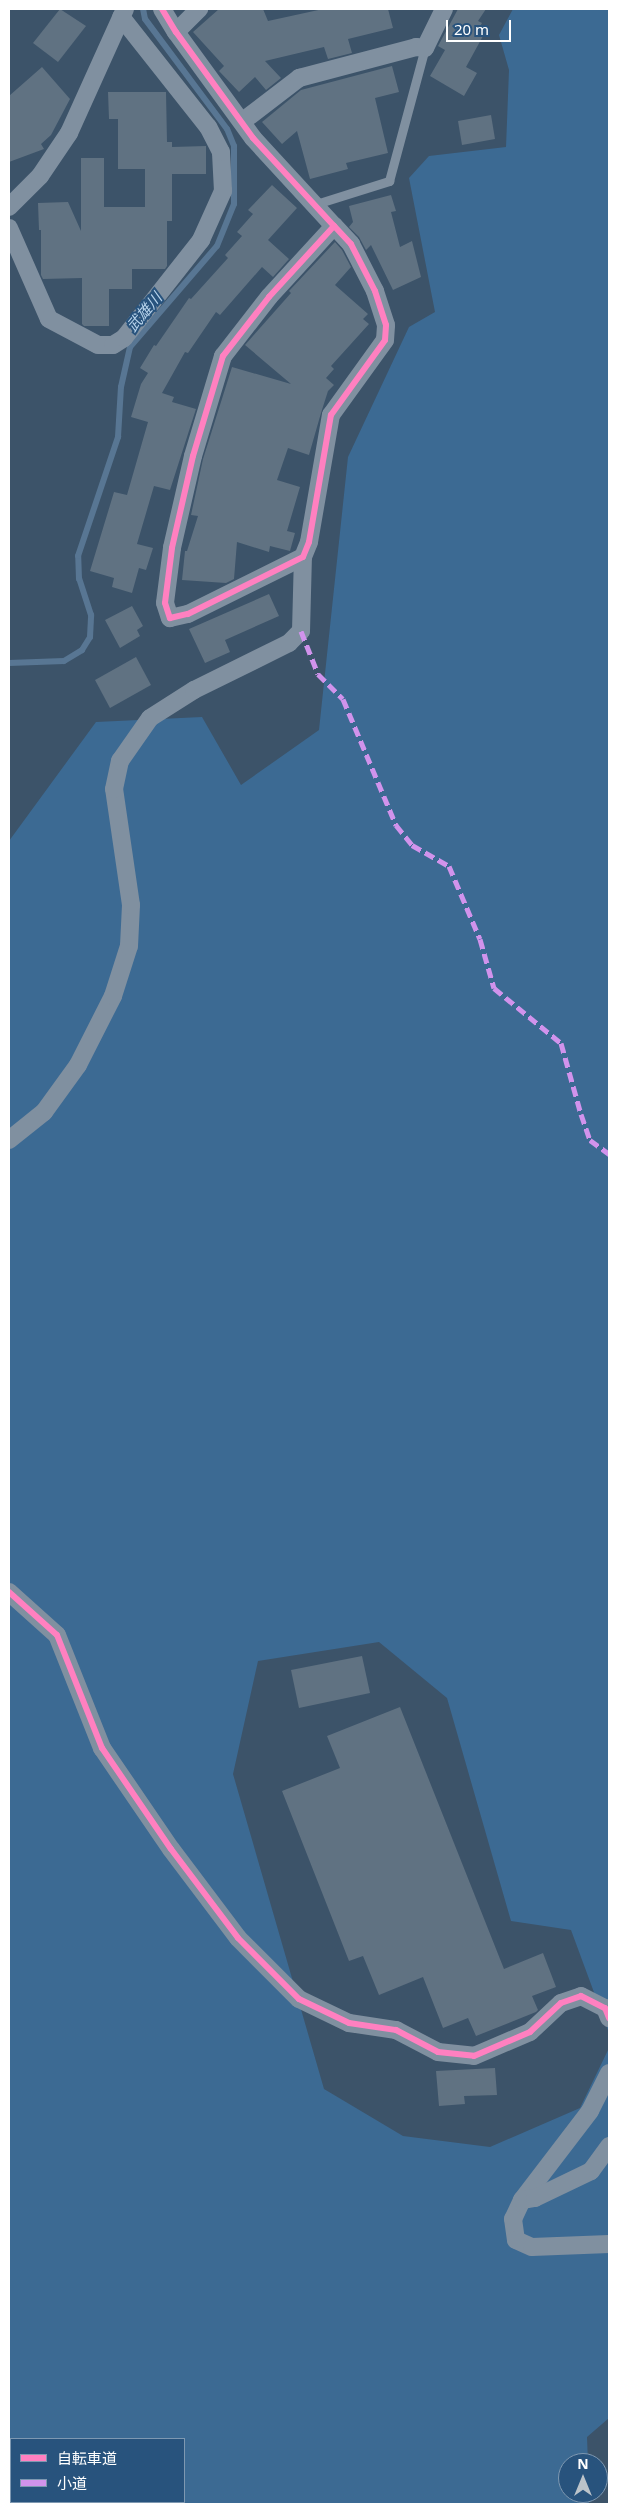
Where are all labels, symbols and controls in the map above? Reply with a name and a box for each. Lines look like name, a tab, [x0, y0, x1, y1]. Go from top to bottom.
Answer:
scale bar	[448, 10, 513, 42]
text: 20 m	[454, 19, 489, 39]
water label: 武雄川	[123, 289, 165, 335]
legend	[10, 2438, 185, 2503]
text: 自転車道	[57, 2448, 117, 2468]
north arrow	[558, 2453, 608, 2503]
text: N	[577, 2454, 589, 2473]
text: 小道	[57, 2473, 87, 2493]

